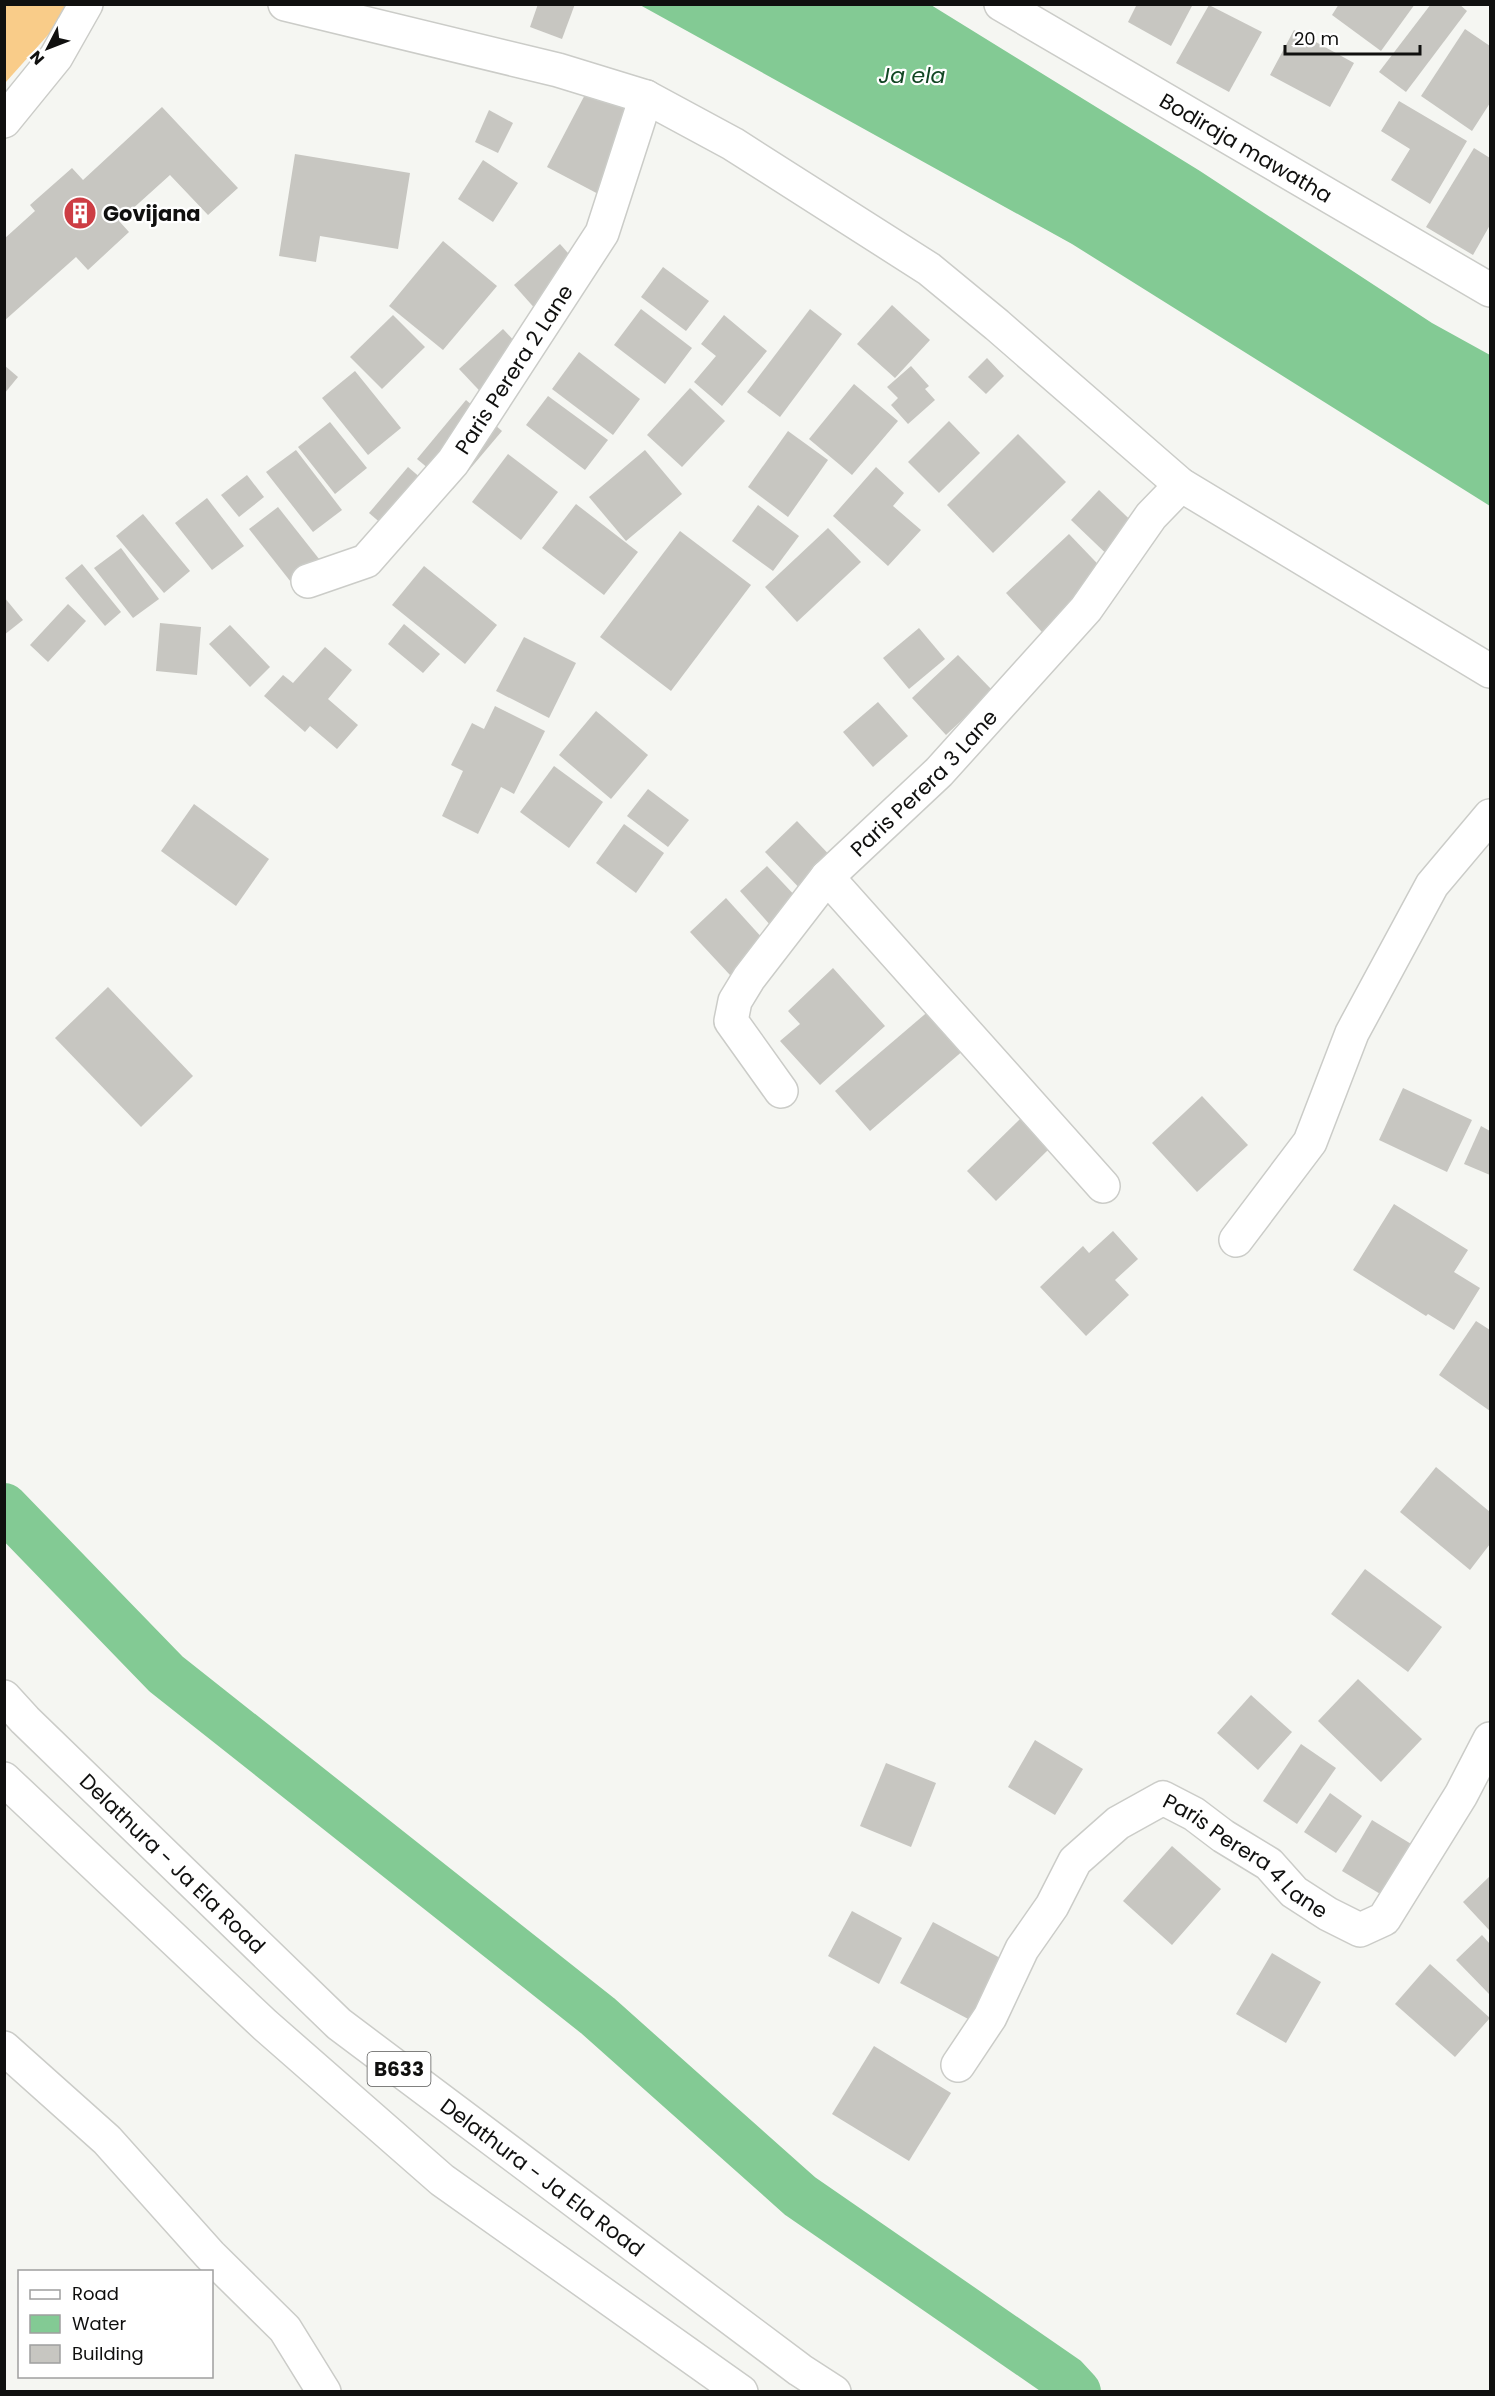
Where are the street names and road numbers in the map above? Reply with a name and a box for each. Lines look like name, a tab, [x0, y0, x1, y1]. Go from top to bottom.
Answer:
street label: Bodiraja mawatha	[1155, 86, 1338, 209]
street label: Paris Perera 2 Lane	[448, 279, 579, 460]
street label: Paris Perera 3 Lane	[844, 703, 1004, 863]
street label: Delathura - Ja Ela Road	[74, 1767, 272, 1960]
street label: Paris Perera 4 Lane	[1158, 1786, 1334, 1925]
road number: B633	[368, 2052, 430, 2086]
street label: Delathura - Ja Ela Road	[435, 2091, 651, 2263]

